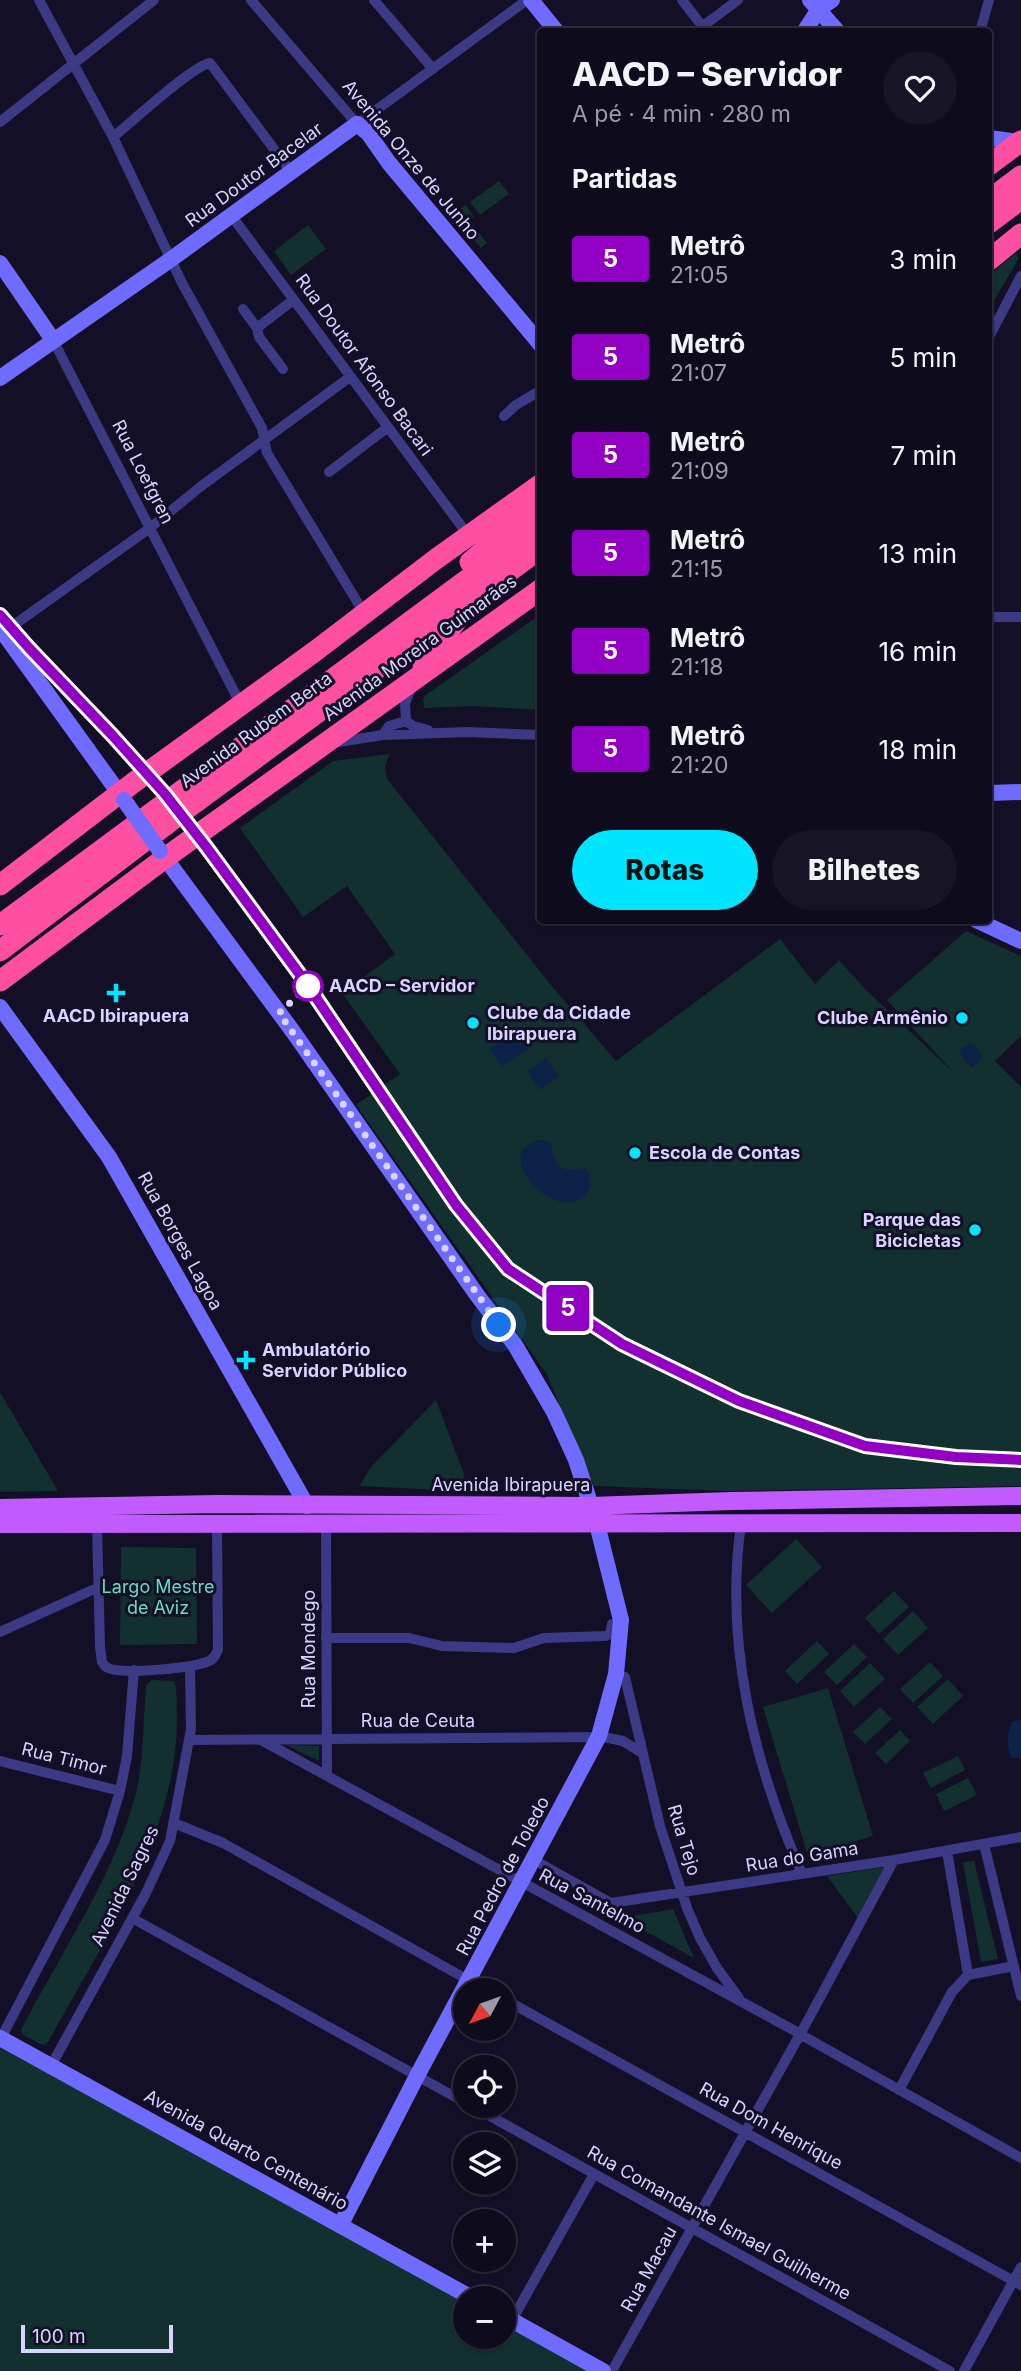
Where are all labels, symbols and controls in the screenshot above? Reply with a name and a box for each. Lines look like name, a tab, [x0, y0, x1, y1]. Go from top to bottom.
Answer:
button: heart	[883, 51, 957, 125]
text: AACD – Servidor	[572, 54, 842, 94]
street label: Avenida Onze de Junho	[338, 76, 484, 244]
text: A pé · 4 min · 280 m	[572, 100, 791, 128]
street label: Rua Doutor Bacelar	[181, 118, 326, 231]
text: Partidas	[572, 163, 677, 194]
text: Metrô	[670, 230, 745, 261]
text: 5	[603, 244, 618, 273]
text: 3 min	[889, 244, 957, 275]
text: 21:05	[670, 261, 729, 289]
street label: Rua Doutor Afonso Bacari	[291, 270, 437, 460]
text: Metrô	[670, 328, 745, 359]
text: 5	[603, 342, 618, 371]
text: 5 min	[889, 342, 957, 373]
text: 21:07	[670, 359, 727, 387]
street label: Rua Loefgren	[108, 416, 179, 527]
text: Metrô	[670, 426, 745, 457]
text: 5	[603, 440, 618, 469]
text: 7 min	[891, 440, 957, 471]
text: 21:09	[670, 457, 729, 485]
text: Metrô	[670, 524, 745, 555]
text: 5	[603, 538, 618, 567]
text: 13 min	[879, 538, 957, 569]
text: 21:15	[670, 555, 723, 583]
street label: Avenida Moreira Guimarães	[319, 570, 521, 725]
text: Metrô	[670, 622, 745, 653]
text: 5	[603, 636, 618, 665]
text: 16 min	[879, 636, 957, 667]
text: 21:18	[670, 653, 724, 681]
street label: Avenida Rubem Berta	[176, 667, 336, 792]
text: Metrô	[670, 720, 745, 751]
text: 5	[603, 734, 618, 763]
text: 18 min	[879, 734, 957, 765]
text: 21:20	[670, 751, 729, 779]
button: Rotas	[572, 830, 758, 910]
button: Bilhetes	[772, 830, 957, 910]
marker: AACD – Servidor	[293, 971, 323, 1001]
place label: AACD – Servidor	[329, 975, 475, 996]
marker: AACD Ibirapuera	[106, 983, 126, 1003]
place label: Clube da Cidade Ibirapuera	[487, 1002, 631, 1044]
place label: AACD Ibirapuera	[43, 1005, 189, 1026]
place label: Clube Armênio	[817, 1007, 948, 1028]
marker: Clube Armênio	[954, 1010, 970, 1026]
marker: Clube da Cidade Ibirapuera	[465, 1015, 481, 1031]
place label: Escola de Contas	[649, 1142, 800, 1163]
marker: Escola de Contas	[627, 1145, 643, 1161]
street label: Rua Borges Lagoa	[134, 1168, 227, 1314]
place label: Parque das Bicicletas	[863, 1209, 961, 1251]
marker: Parque das Bicicletas	[967, 1222, 983, 1238]
line badge: 5	[545, 1285, 591, 1331]
text: 5	[560, 1293, 576, 1322]
your location	[481, 1307, 516, 1342]
place label: Ambulatório Servidor Público	[262, 1339, 407, 1381]
marker: Ambulatório Servidor Público	[236, 1350, 256, 1370]
street label: Avenida Ibirapuera	[432, 1474, 590, 1495]
park label: Largo Mestre de Aviz	[102, 1576, 214, 1618]
street label: Rua Mondego	[298, 1590, 319, 1708]
street label: Rua de Ceuta	[361, 1710, 475, 1731]
street label: Rua Timor	[20, 1738, 109, 1779]
street label: Rua Pedro de Toledo	[452, 1793, 553, 1959]
street label: Rua Tejo	[664, 1802, 705, 1878]
street label: Avenida Sagres	[86, 1822, 163, 1950]
street label: Rua do Gama	[744, 1837, 860, 1876]
street label: Rua Santelmo	[536, 1864, 649, 1937]
north arrow	[453, 1978, 516, 2040]
map controls	[453, 1978, 516, 2349]
button: locate	[453, 2055, 516, 2118]
street label: Rua Dom Henrique	[696, 2078, 846, 2174]
street label: Avenida Quarto Centenário	[141, 2085, 352, 2214]
button: layers	[453, 2132, 516, 2195]
street label: Rua Comandante Ismael Guilherme	[584, 2141, 855, 2304]
button: +	[453, 2209, 516, 2272]
street label: Rua Macau	[616, 2222, 681, 2315]
button: −	[453, 2286, 516, 2349]
scale bar	[21, 2322, 173, 2354]
text: 100 m	[32, 2325, 86, 2348]

